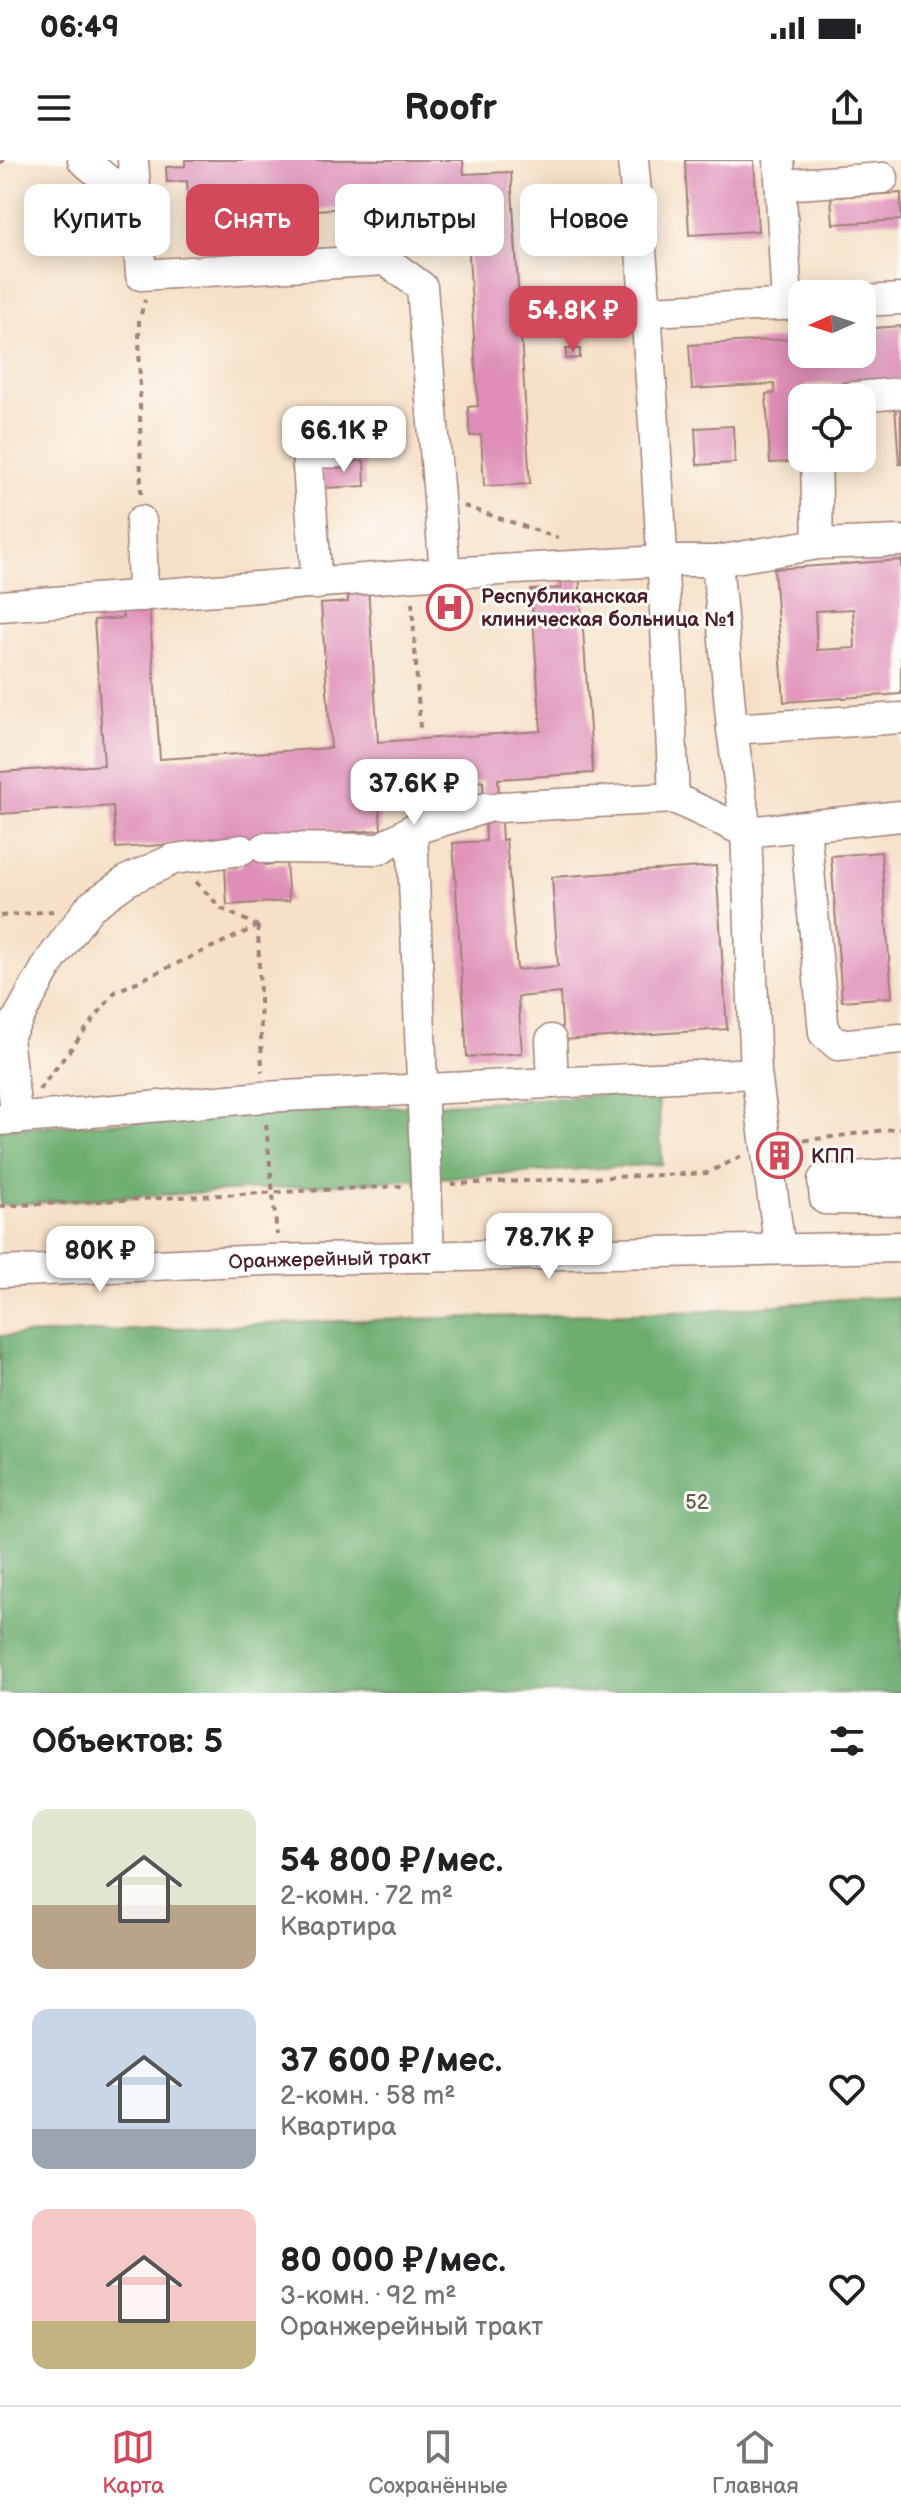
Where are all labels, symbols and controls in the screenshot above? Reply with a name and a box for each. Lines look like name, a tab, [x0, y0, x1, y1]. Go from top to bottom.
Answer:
text: 06:49	[40, 10, 119, 46]
icon: menu	[32, 86, 76, 130]
icon: share	[825, 86, 869, 130]
text: Roofr	[404, 87, 497, 130]
chip: Купить	[24, 184, 170, 256]
chip: Снять	[186, 184, 319, 256]
chip: Фильтры	[335, 184, 504, 256]
chip: Новое	[520, 184, 657, 256]
north arrow	[788, 280, 876, 368]
map controls	[788, 280, 876, 472]
pin: 54.8K ₽	[499, 286, 647, 354]
text: 54.8K ₽	[527, 296, 619, 327]
button: locate	[788, 384, 876, 472]
pin: 66.1K ₽	[270, 406, 418, 474]
text: 66.1K ₽	[300, 416, 388, 447]
hospital icon: Республиканская клиническая больница №1	[426, 583, 474, 631]
place label: Республиканская клиническая больница №1	[481, 585, 735, 632]
pin: 37.6K ₽	[340, 759, 488, 827]
text: 37.6K ₽	[369, 769, 459, 800]
building icon: КПП	[756, 1132, 804, 1180]
place label: КПП	[811, 1145, 855, 1169]
pin: 78.7K ₽	[475, 1213, 623, 1281]
text: 78.7K ₽	[504, 1223, 594, 1254]
pin: 80K ₽	[44, 1226, 156, 1294]
text: 80K ₽	[64, 1236, 136, 1267]
street label: Оранжерейный тракт	[228, 1246, 432, 1275]
park label: 52	[685, 1491, 709, 1515]
icon: filters	[825, 1719, 869, 1763]
text: Объектов: 5	[32, 1721, 223, 1762]
text: 54 800 ₽/мес.	[280, 1840, 503, 1881]
icon: home	[96, 1841, 192, 1937]
icon: heart	[825, 1867, 869, 1911]
text: 2-комн. · 72 m²	[280, 1881, 453, 1912]
text: Квартира	[280, 1912, 397, 1943]
text: 37 600 ₽/мес.	[280, 2040, 502, 2081]
icon: home	[96, 2041, 192, 2137]
icon: heart	[825, 2067, 869, 2111]
text: 2-комн. · 58 m²	[280, 2081, 456, 2112]
text: Квартира	[280, 2112, 397, 2143]
text: 80 000 ₽/мес.	[280, 2240, 506, 2281]
icon: home	[96, 2241, 192, 2337]
icon: heart	[825, 2267, 869, 2311]
text: 3-комн. · 92 m²	[280, 2281, 456, 2312]
text: Оранжерейный тракт	[280, 2312, 543, 2343]
tab: Карта	[102, 2425, 164, 2500]
tab: Сохранённые	[369, 2425, 508, 2500]
tab: Главная	[712, 2425, 799, 2500]

